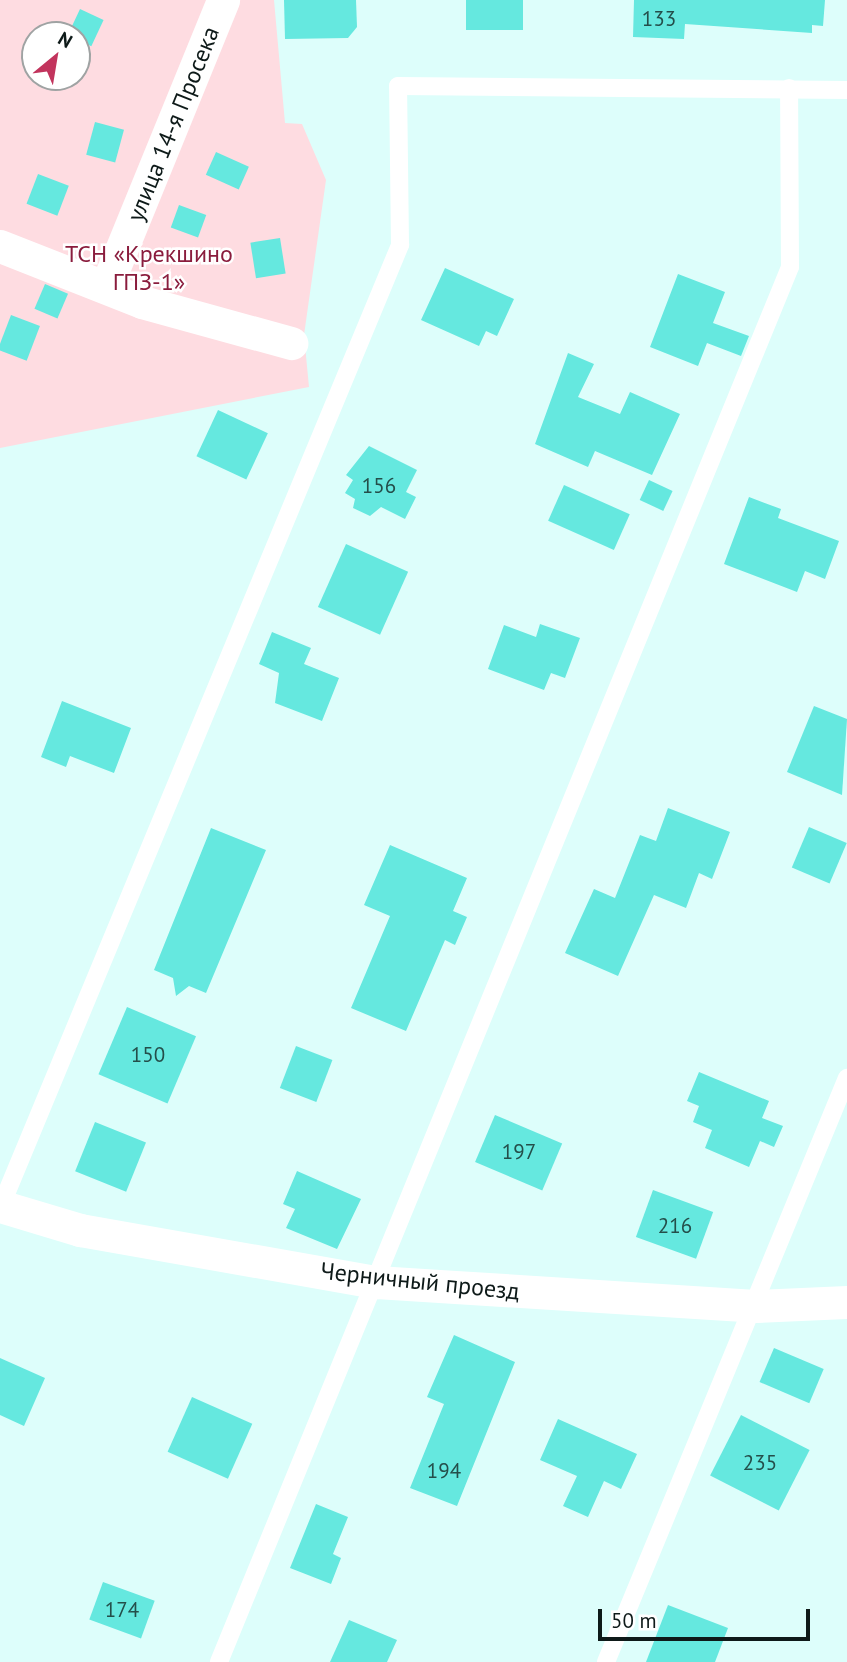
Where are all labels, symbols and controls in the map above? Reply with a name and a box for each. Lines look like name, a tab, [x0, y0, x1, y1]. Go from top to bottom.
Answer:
house number: 133	[642, 6, 676, 32]
north arrow	[21, 21, 91, 91]
street label: улица 14-я Просека	[121, 22, 225, 226]
text: N	[54, 26, 77, 53]
park label: ТСН «Крекшино ГПЗ-1»	[65, 240, 233, 296]
house number: 156	[362, 473, 396, 499]
house number: 150	[131, 1042, 165, 1068]
house number: 197	[502, 1139, 536, 1165]
house number: 216	[658, 1213, 692, 1239]
street label: Черничный проезд	[319, 1256, 521, 1306]
house number: 235	[743, 1450, 777, 1476]
house number: 194	[427, 1458, 461, 1484]
scale bar	[602, 1596, 814, 1640]
house number: 174	[105, 1597, 139, 1623]
text: 50 m	[611, 1607, 657, 1634]

